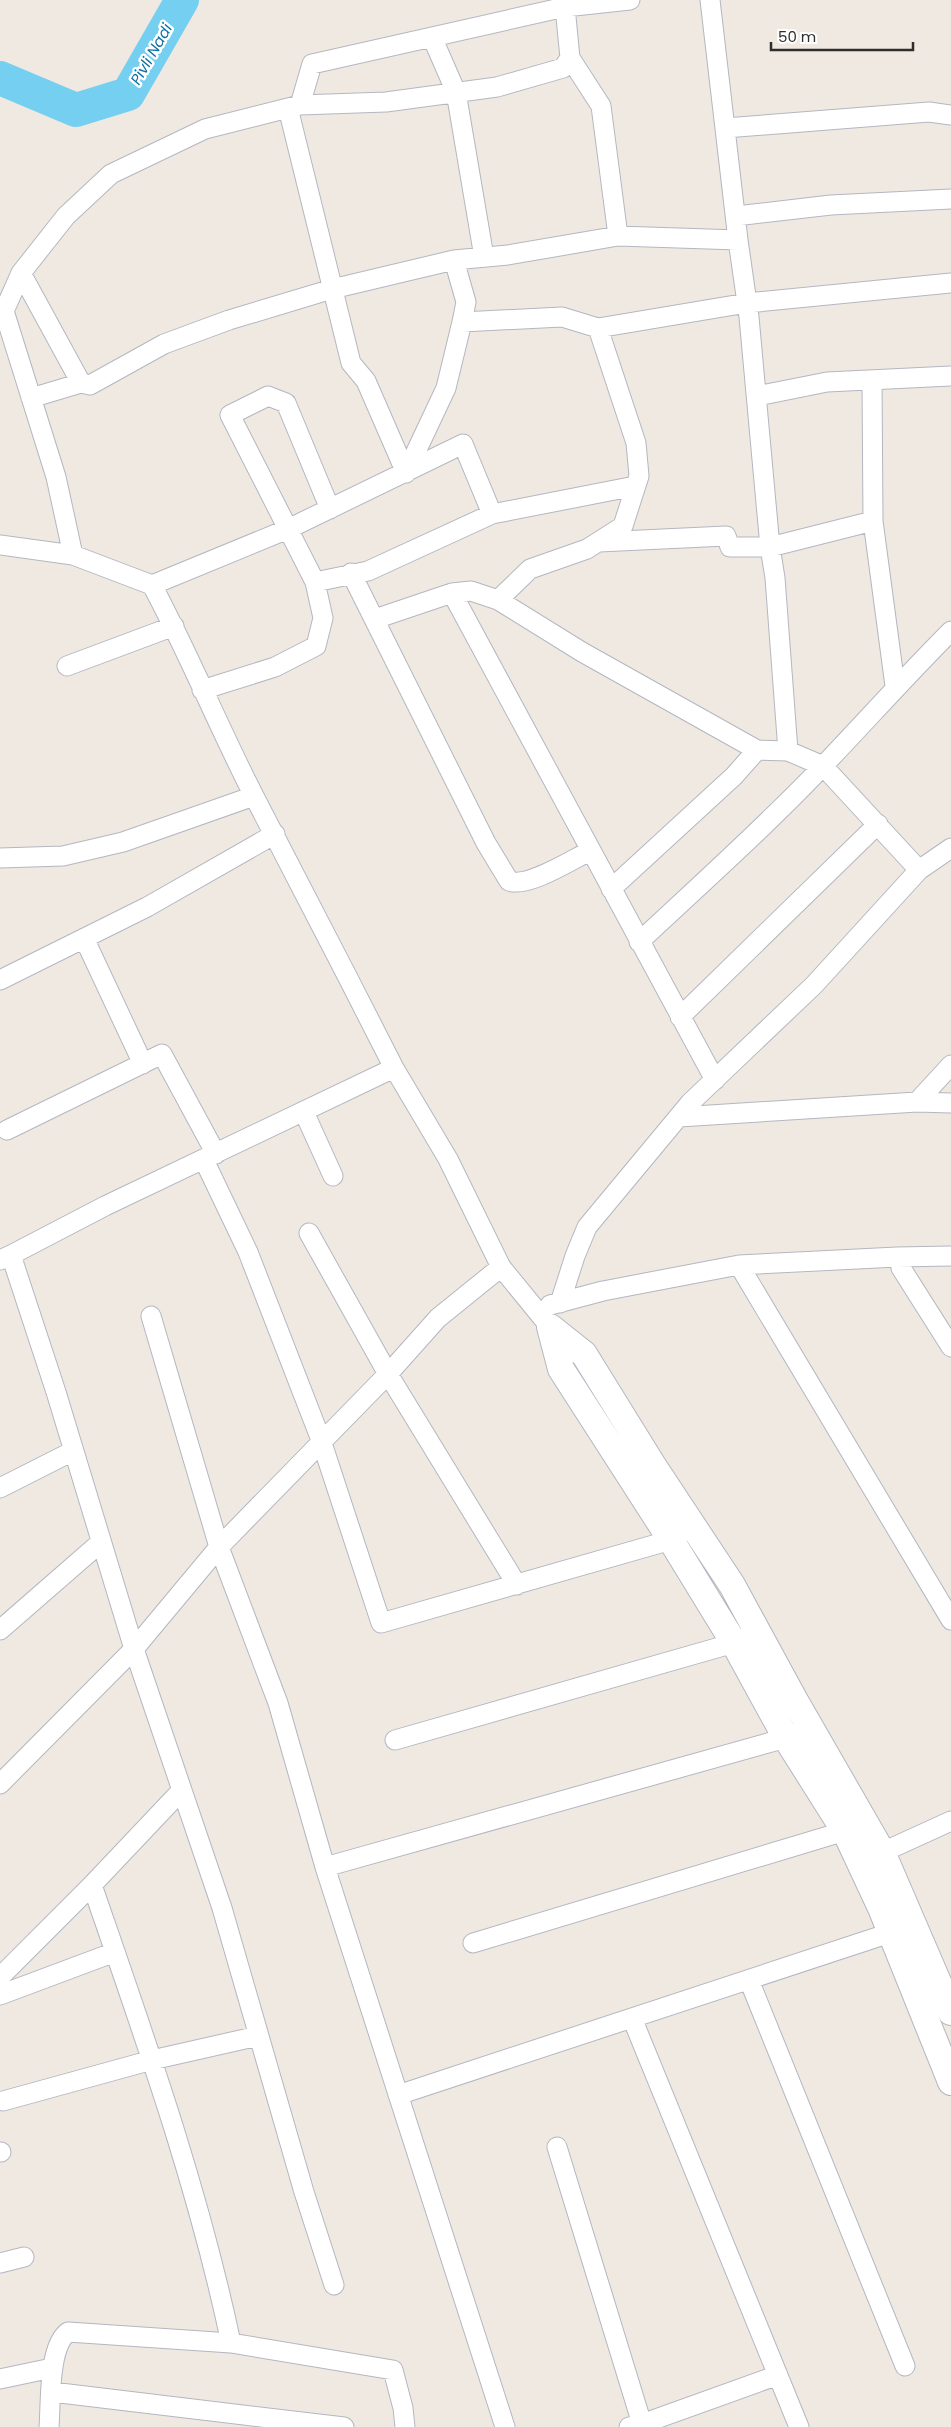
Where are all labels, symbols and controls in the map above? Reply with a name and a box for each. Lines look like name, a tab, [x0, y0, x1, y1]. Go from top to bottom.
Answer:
water label: Pivli Nadi	[125, 19, 177, 88]
scale bar	[771, 20, 914, 52]
text: 50 m	[778, 26, 816, 47]

